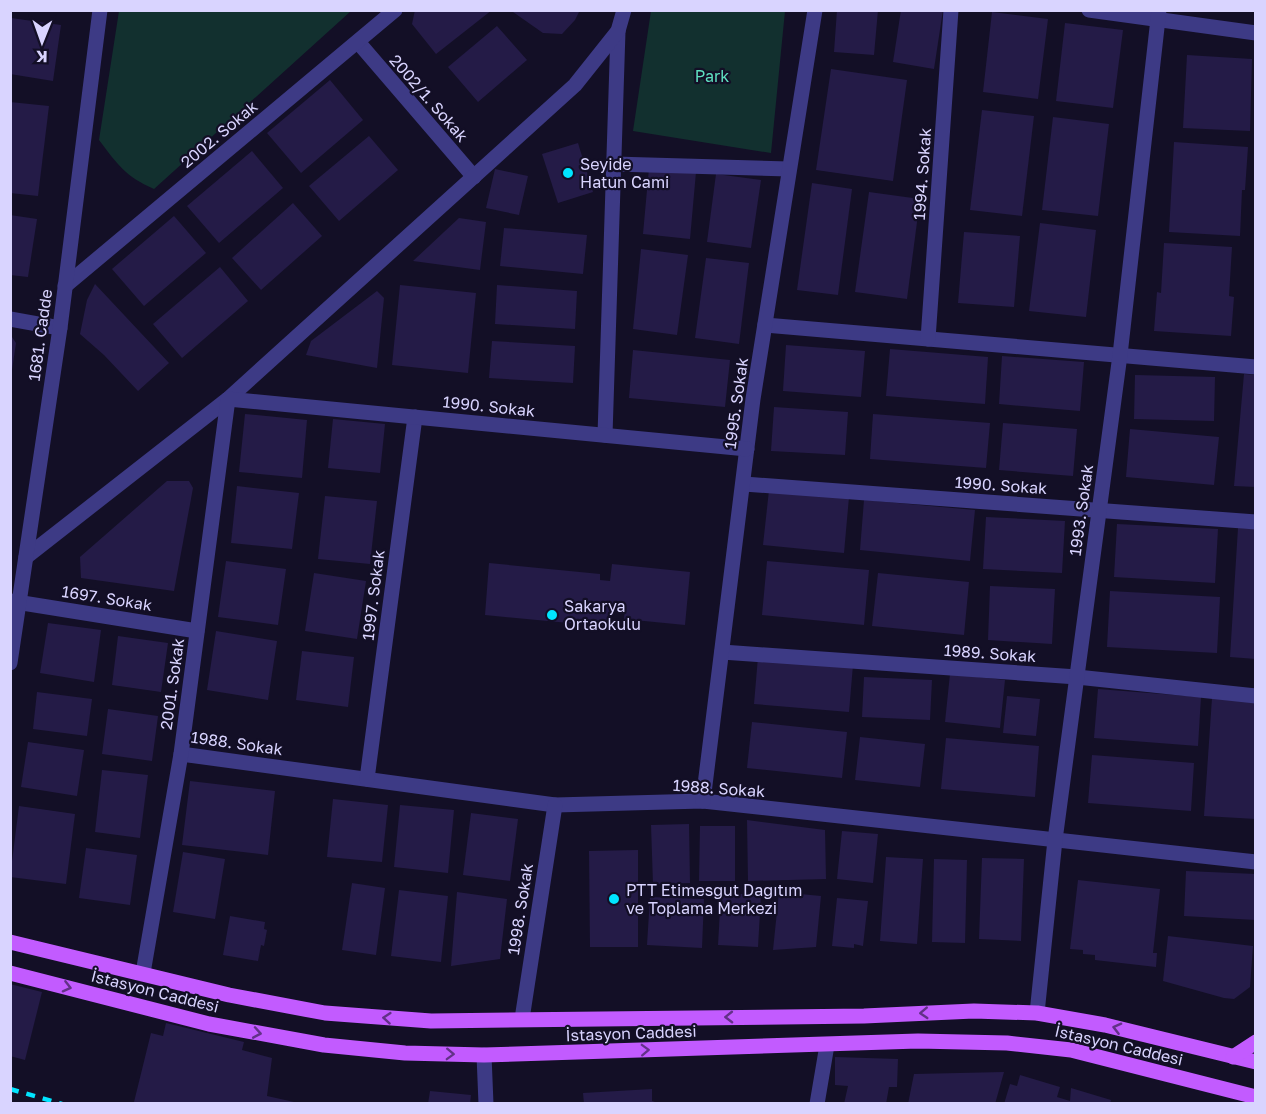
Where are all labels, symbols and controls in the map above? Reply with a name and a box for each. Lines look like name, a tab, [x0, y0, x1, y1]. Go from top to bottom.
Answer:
north arrow	[12, 12, 72, 72]
text: K	[35, 47, 48, 67]
street label: 2002/1. Sokak	[386, 50, 472, 146]
park label: Park	[695, 66, 729, 86]
street label: 2002. Sokak	[177, 96, 261, 172]
street label: 1994. Sokak	[909, 127, 935, 221]
place label: Seyide Hatun Cami	[580, 154, 669, 192]
marker: Seyide Hatun Cami	[561, 166, 575, 180]
street label: 1681. Cadde	[24, 288, 56, 382]
street label: 1995. Sokak	[720, 356, 752, 450]
street label: 1990. Sokak	[442, 391, 536, 421]
street label: 1993. Sokak	[1065, 463, 1097, 557]
street label: 1990. Sokak	[954, 472, 1048, 498]
street label: 1997. Sokak	[358, 549, 388, 641]
street label: 1697. Sokak	[60, 581, 154, 615]
place label: Sakarya Ortaokulu	[564, 596, 641, 634]
marker: Sakarya Ortaokulu	[545, 608, 559, 622]
street label: 2001. Sokak	[156, 637, 188, 731]
street label: 1989. Sokak	[943, 640, 1037, 666]
street label: 1988. Sokak	[190, 727, 284, 759]
street label: 1988. Sokak	[672, 775, 766, 801]
street label: 1998. Sokak	[503, 862, 537, 956]
place label: PTT Etimesgut Dağıtım ve Toplama Merkezi	[626, 880, 802, 918]
marker: PTT Etimesgut Dağıtım ve Toplama Merkezi	[607, 892, 621, 906]
street label: İstasyon Caddesi	[89, 965, 221, 1017]
one-way arrow	[62, 980, 72, 993]
one-way arrow	[919, 1007, 928, 1019]
one-way arrow	[724, 1011, 733, 1023]
one-way arrow	[382, 1012, 391, 1025]
street label: İstasyon Caddesi	[565, 1021, 697, 1045]
street label: İstasyon Caddesi	[1053, 1021, 1185, 1069]
one-way arrow	[1112, 1023, 1123, 1035]
one-way arrow	[251, 1026, 261, 1039]
one-way arrow	[641, 1044, 650, 1057]
one-way arrow	[446, 1048, 455, 1061]

